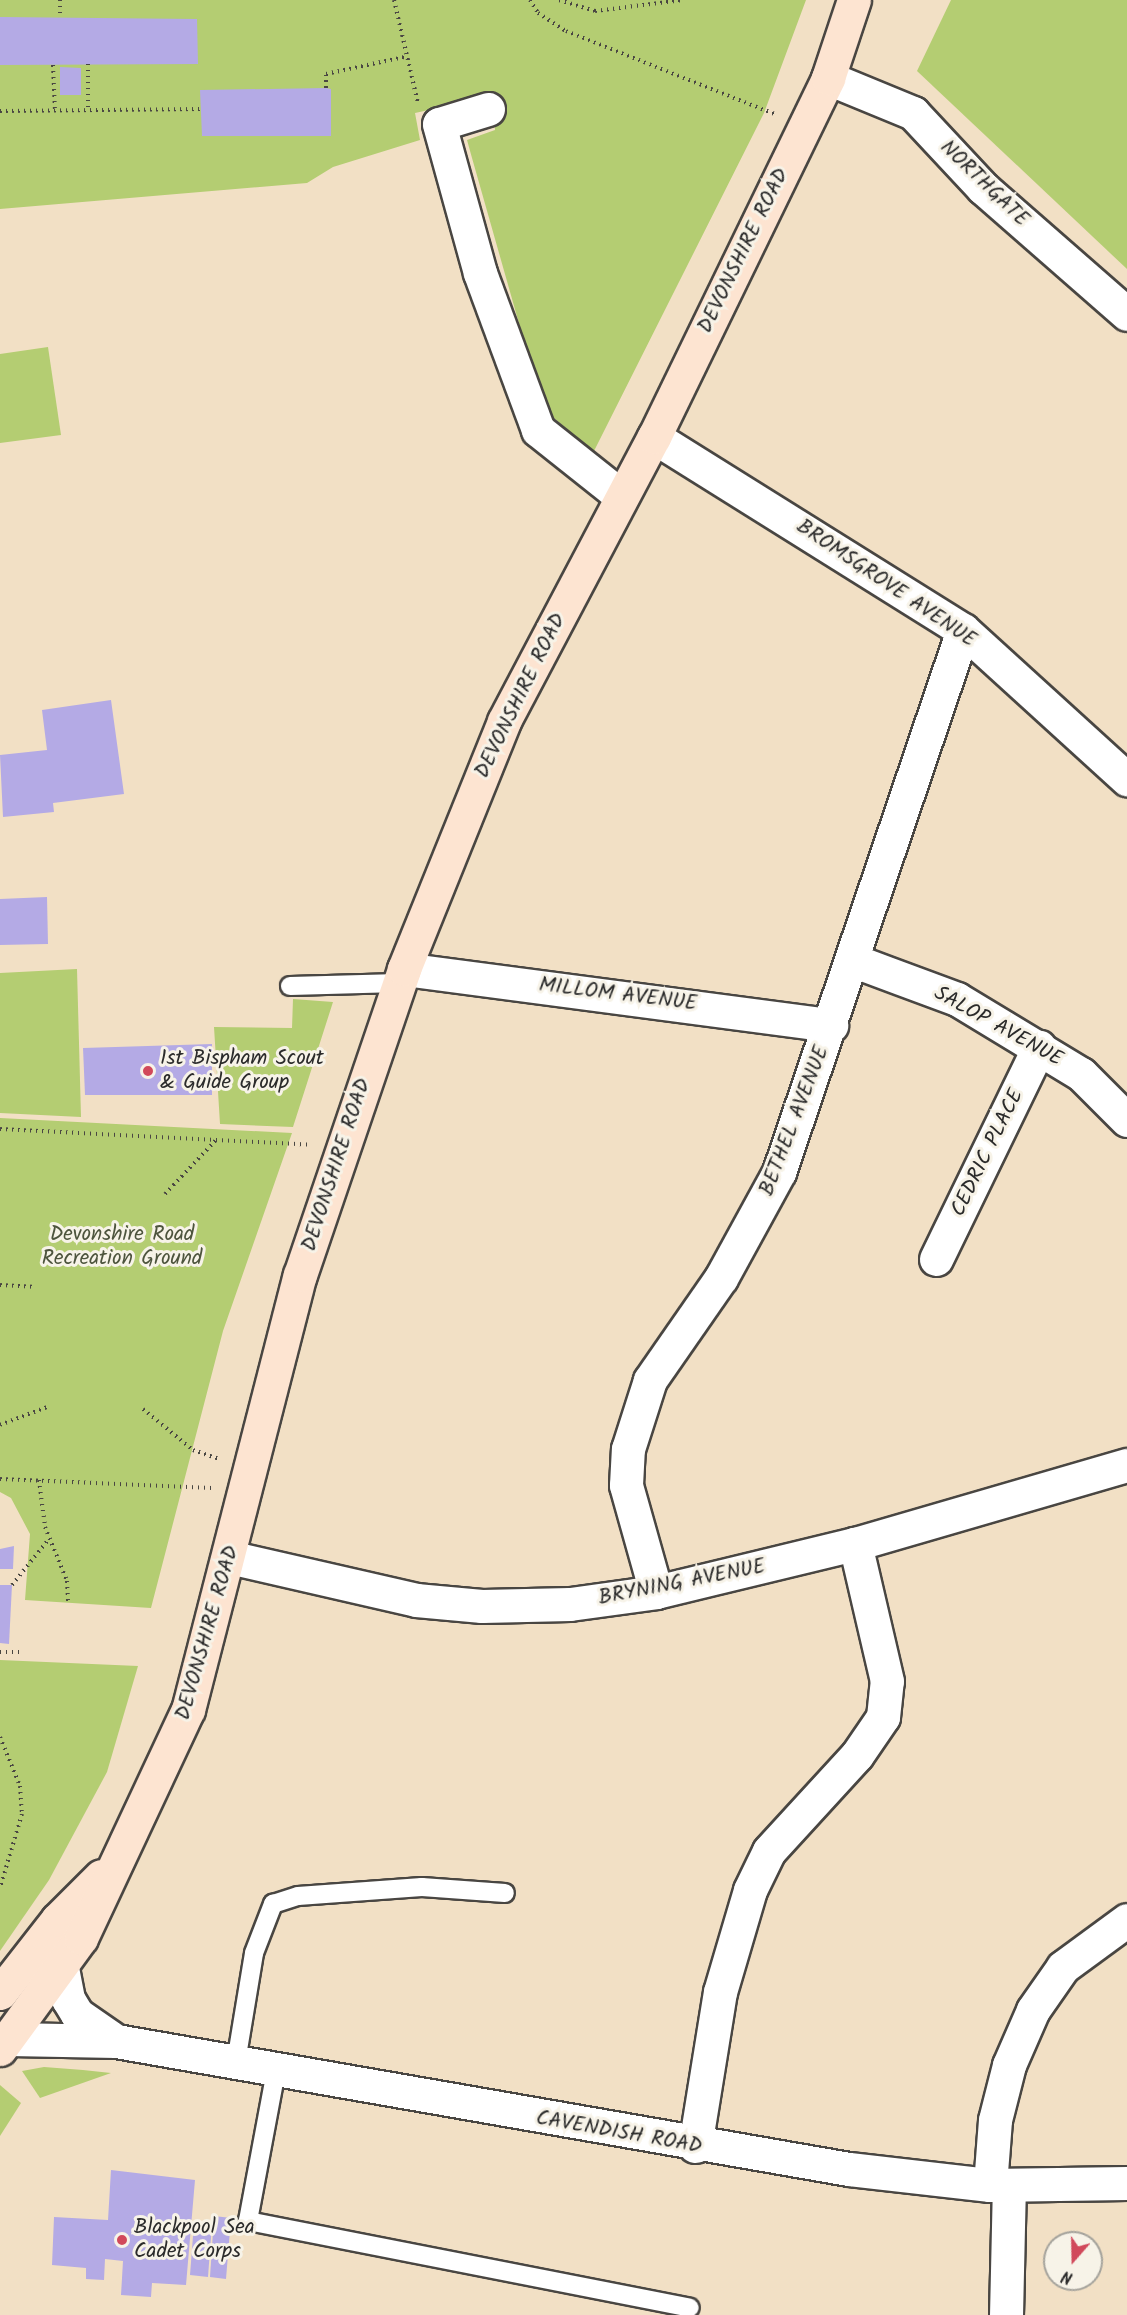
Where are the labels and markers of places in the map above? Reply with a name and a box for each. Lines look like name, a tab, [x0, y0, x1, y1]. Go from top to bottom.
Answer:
place label: 1st Bispham Scout & Guide Group	[160, 1046, 324, 1096]
marker: 1st Bispham Scout & Guide Group	[141, 1064, 155, 1078]
place label: Blackpool Sea Cadet Corps	[134, 2215, 255, 2265]
marker: Blackpool Sea Cadet Corps	[115, 2233, 129, 2247]

